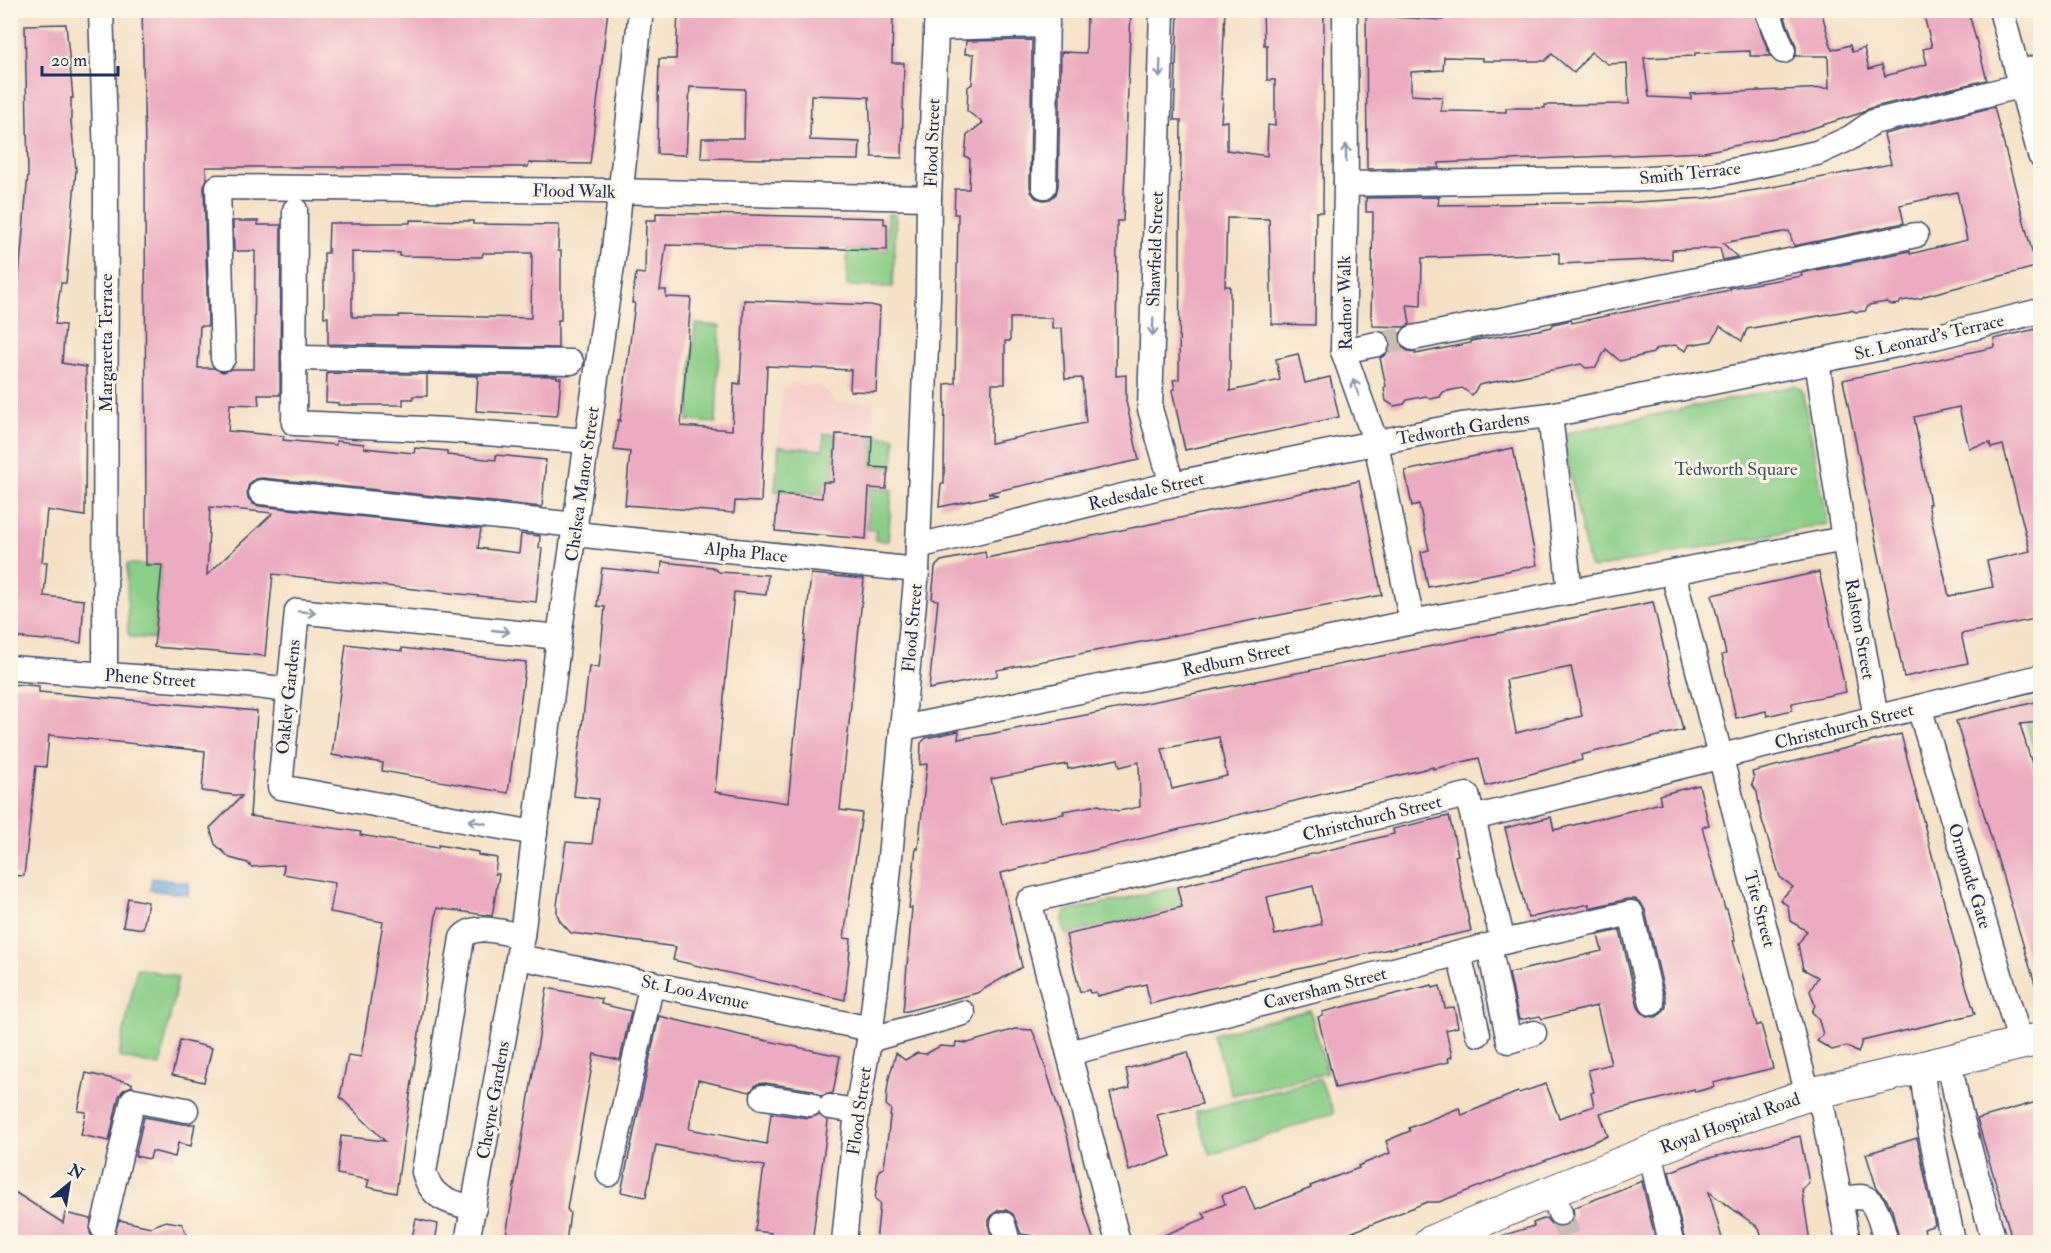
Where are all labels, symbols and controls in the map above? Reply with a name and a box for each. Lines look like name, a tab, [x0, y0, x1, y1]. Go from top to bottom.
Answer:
scale bar	[42, 39, 118, 77]
text: 20 m	[51, 49, 87, 72]
one-way arrow	[1154, 58, 1166, 78]
street label: Flood Street	[919, 98, 946, 188]
one-way arrow	[1340, 144, 1352, 164]
street label: Smith Terrace	[1638, 157, 1742, 190]
street label: Flood Walk	[532, 179, 616, 204]
street label: Shawfield Street	[1142, 191, 1169, 307]
street label: Radnor Walk	[1333, 255, 1358, 351]
street label: Margaretta Terrace	[95, 273, 118, 412]
street label: St. Leonard's Terrace	[1852, 309, 2007, 366]
one-way arrow	[1147, 316, 1158, 336]
one-way arrow	[1350, 379, 1361, 398]
street label: Chelsea Manor Street	[560, 405, 605, 563]
street label: Tedworth Gardens	[1395, 407, 1531, 450]
park label: Tedworth Square	[1674, 458, 1798, 481]
street label: Redesdale Street	[1086, 467, 1207, 516]
street label: Alpha Place	[702, 537, 789, 568]
street label: Ralston Street	[1839, 577, 1880, 681]
street label: Flood Street	[897, 582, 928, 673]
one-way arrow	[297, 607, 316, 618]
one-way arrow	[491, 626, 511, 637]
street label: Redburn Street	[1180, 637, 1293, 682]
street label: Oakley Gardens	[271, 638, 306, 756]
street label: Phene Street	[104, 664, 197, 693]
street label: Christchurch Street	[1772, 698, 1916, 755]
street label: Christchurch Street	[1300, 790, 1444, 847]
one-way arrow	[468, 816, 488, 827]
street label: Ormonde Gate	[1943, 821, 1997, 932]
street label: Tite Street	[1738, 868, 1781, 950]
street label: Caversham Street	[1261, 962, 1389, 1015]
street label: St. Loo Avenue	[639, 970, 751, 1015]
street label: Cheyne Gardens	[472, 1039, 515, 1161]
street label: Flood Street	[842, 1065, 877, 1157]
street label: Royal Hospital Road	[1657, 1087, 1803, 1159]
north arrow	[39, 1154, 99, 1214]
text: N	[64, 1159, 88, 1184]

